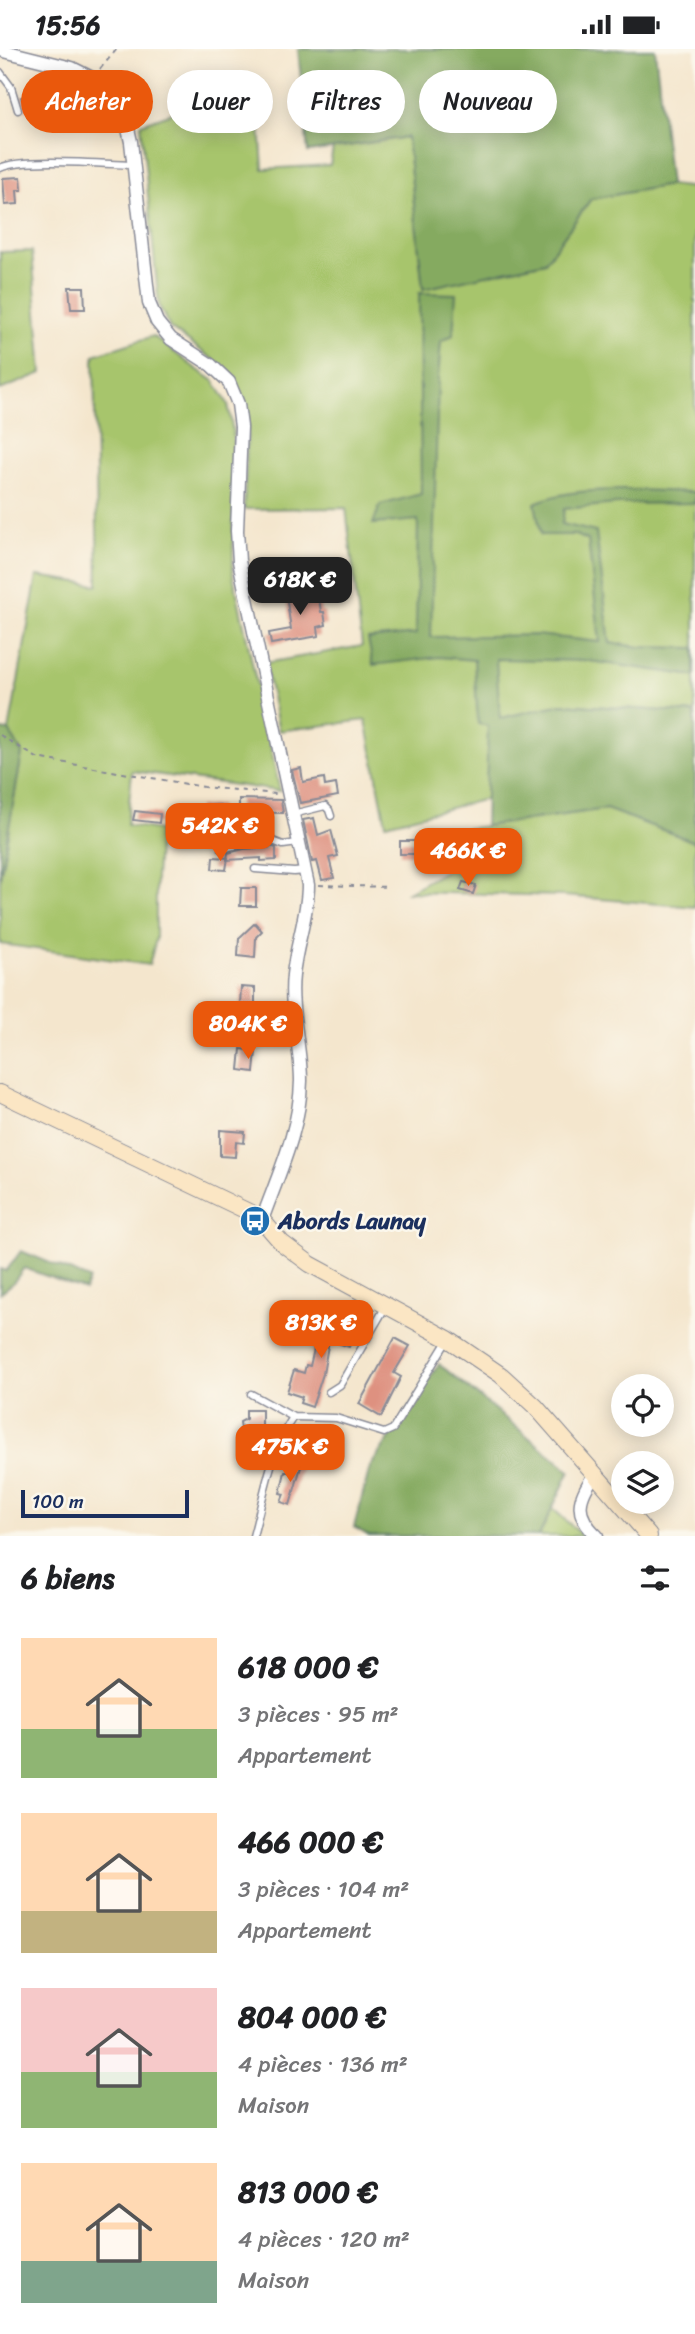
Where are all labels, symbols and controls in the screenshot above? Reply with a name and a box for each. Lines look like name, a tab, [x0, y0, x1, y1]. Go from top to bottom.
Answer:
text: 15:56	[35, 2, 101, 48]
chip: Acheter	[21, 70, 153, 133]
chip: Louer	[167, 70, 273, 133]
chip: Filtres	[287, 70, 405, 133]
chip: Nouveau	[419, 70, 557, 133]
pin: 618K €	[243, 557, 357, 617]
text: 618K €	[264, 559, 336, 600]
pin: 542K €	[163, 803, 277, 863]
text: 542K €	[182, 805, 258, 846]
pin: 466K €	[411, 829, 525, 888]
text: 466K €	[430, 830, 506, 871]
pin: 804K €	[191, 1002, 305, 1061]
text: 804K €	[209, 1003, 287, 1044]
place label: Abords Launay	[277, 1201, 427, 1242]
bus stop icon: Abords Launay	[238, 1204, 272, 1238]
pin: 813K €	[264, 1301, 378, 1360]
text: 813K €	[285, 1302, 357, 1343]
map controls	[611, 1374, 674, 1514]
button: locate	[611, 1374, 674, 1437]
pin: 475K €	[233, 1425, 347, 1484]
text: 475K €	[252, 1426, 328, 1467]
button: layers	[611, 1451, 674, 1514]
text: 100 m	[32, 1485, 84, 1518]
scale bar	[21, 1487, 189, 1519]
text: 6 biens	[21, 1551, 114, 1605]
icon: filters	[636, 1559, 674, 1597]
text: 618 000 €	[238, 1640, 378, 1694]
icon: home	[77, 1666, 161, 1750]
text: 3 pièces · 95 m²	[238, 1694, 399, 1735]
text: Appartement	[238, 1735, 372, 1776]
text: 466 000 €	[238, 1815, 383, 1869]
icon: home	[77, 1841, 161, 1925]
text: 3 pièces · 104 m²	[238, 1869, 409, 1910]
text: Appartement	[238, 1910, 372, 1951]
text: 804 000 €	[238, 1990, 386, 2044]
icon: home	[77, 2016, 161, 2100]
text: 4 pièces · 136 m²	[238, 2044, 408, 2085]
text: Maison	[238, 2085, 309, 2126]
text: 813 000 €	[238, 2165, 378, 2219]
icon: home	[77, 2191, 161, 2275]
text: 4 pièces · 120 m²	[238, 2219, 410, 2260]
text: Maison	[238, 2260, 309, 2301]

